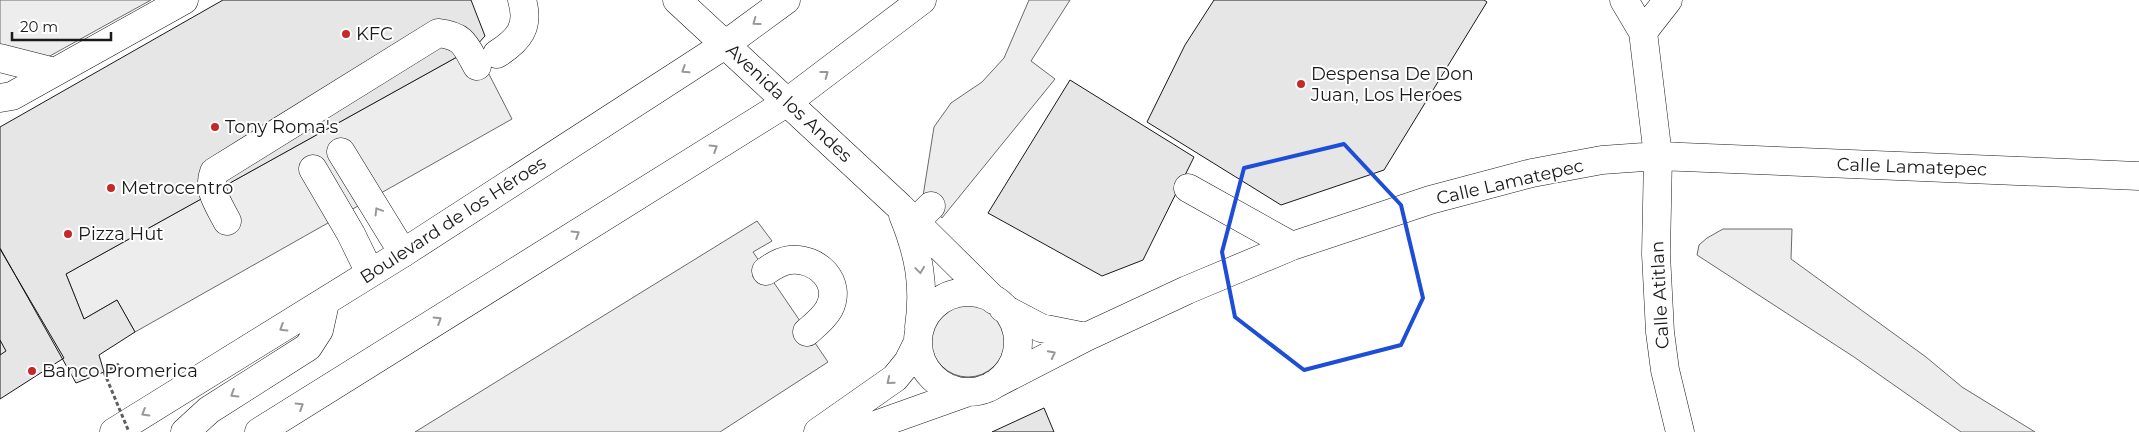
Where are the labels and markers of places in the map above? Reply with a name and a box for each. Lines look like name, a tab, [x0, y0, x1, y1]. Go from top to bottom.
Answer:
place label: KFC	[356, 23, 393, 45]
marker: KFC	[340, 28, 352, 40]
place label: Despensa De Don Juan, Los Heroes	[1310, 63, 1474, 106]
marker: Despensa De Don Juan, Los Heroes	[1295, 78, 1307, 90]
place label: Tony Roma's	[225, 116, 339, 138]
marker: Tony Roma's	[209, 121, 221, 133]
place label: Metrocentro	[121, 177, 233, 199]
marker: Metrocentro	[105, 182, 117, 194]
place label: Pizza Hut	[78, 223, 164, 245]
marker: Pizza Hut	[62, 228, 74, 240]
place label: Banco Promerica	[42, 360, 198, 382]
marker: Banco Promerica	[26, 365, 38, 377]

